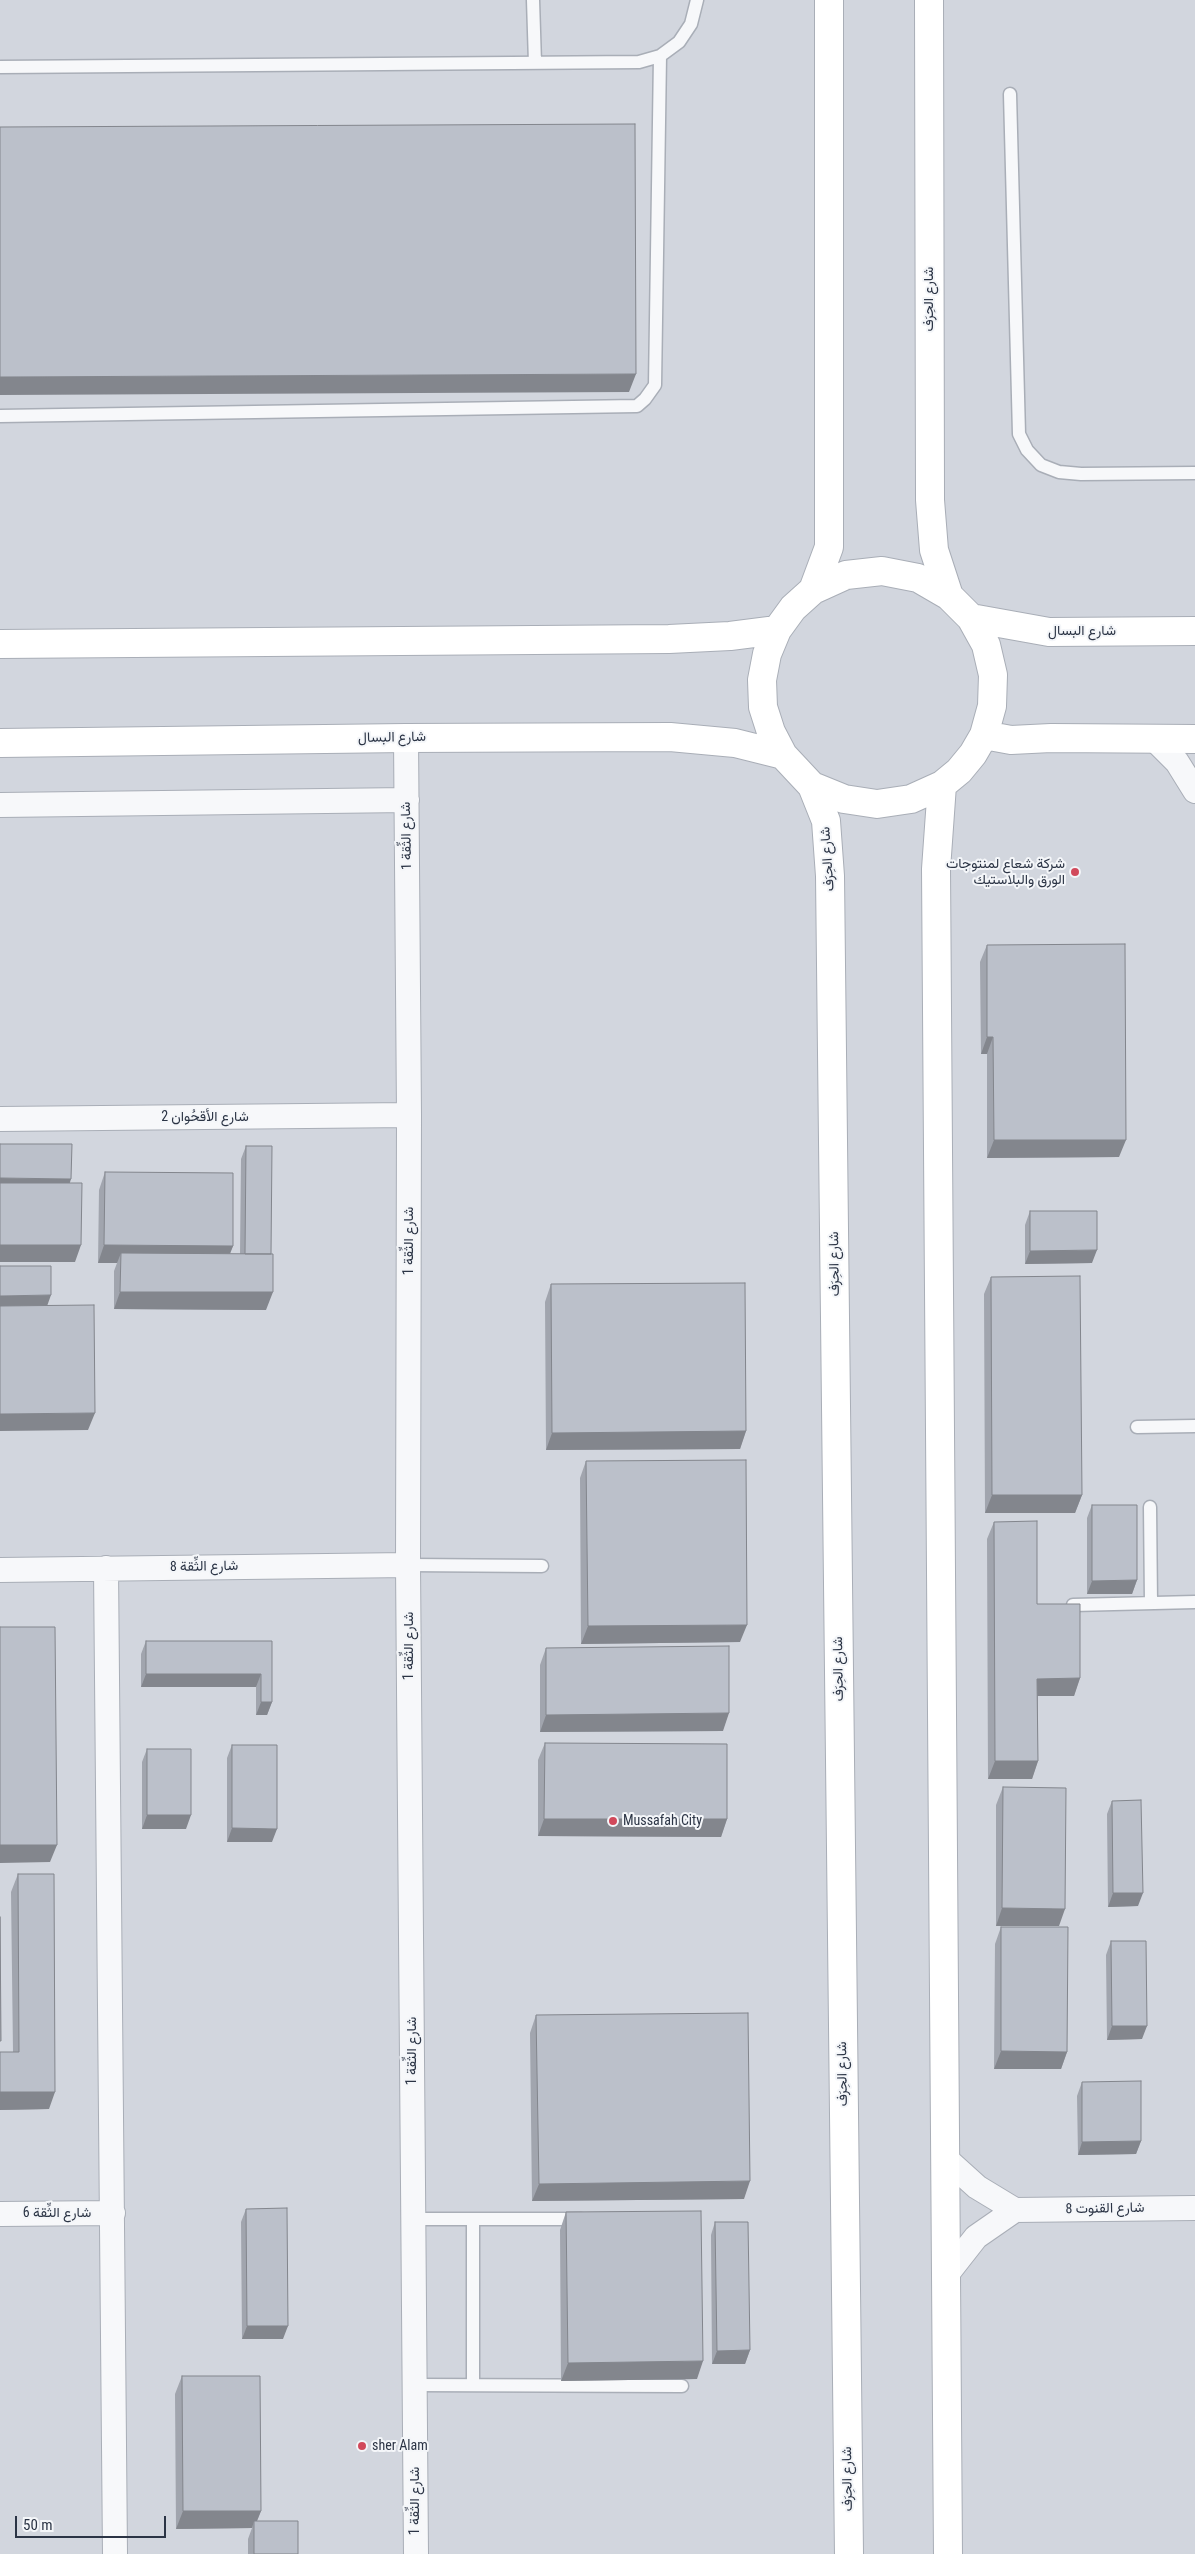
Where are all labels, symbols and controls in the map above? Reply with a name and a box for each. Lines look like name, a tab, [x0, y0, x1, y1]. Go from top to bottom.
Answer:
street label: شارع الحِرَف	[921, 267, 937, 331]
street label: شارع البسال	[1048, 623, 1116, 639]
street label: شارع البسال	[358, 729, 426, 747]
street label: شارع الثِّقة 1	[398, 802, 416, 870]
street label: شارع الحِرَف	[817, 826, 839, 892]
place label: شركة شعاع لمنتوجات الورق والبلاستيك	[946, 856, 1065, 889]
marker: شركة شعاع لمنتوجات الورق والبلاستيك	[1069, 866, 1081, 878]
street label: شارع الأقحُوان 2	[161, 1109, 249, 1125]
street label: شارع الثِّقة 1	[401, 1207, 417, 1275]
street label: شارع الحِرَف	[826, 1231, 844, 1297]
street label: شارع الثِّقة 8	[170, 1558, 238, 1576]
street label: شارع الثِّقة 1	[401, 1612, 417, 1680]
street label: شارع الحِرَف	[830, 1636, 848, 1702]
place label: Mussafah City	[623, 1813, 702, 1829]
marker: Mussafah City	[607, 1815, 619, 1827]
street label: شارع الثِّقة 1	[404, 2017, 420, 2085]
street label: شارع الحِرَف	[834, 2041, 852, 2107]
street label: شارع القنوت 8	[1065, 2200, 1145, 2218]
street label: شارع الثِّقة 6	[23, 2205, 91, 2221]
place label: sher Alam	[372, 2438, 428, 2454]
marker: sher Alam	[356, 2440, 368, 2452]
street label: شارع الحِرَف	[839, 2446, 857, 2512]
street label: شارع الثِّقة 1	[407, 2467, 423, 2535]
scale bar	[18, 2506, 169, 2538]
text: 50 m	[23, 2516, 53, 2534]

